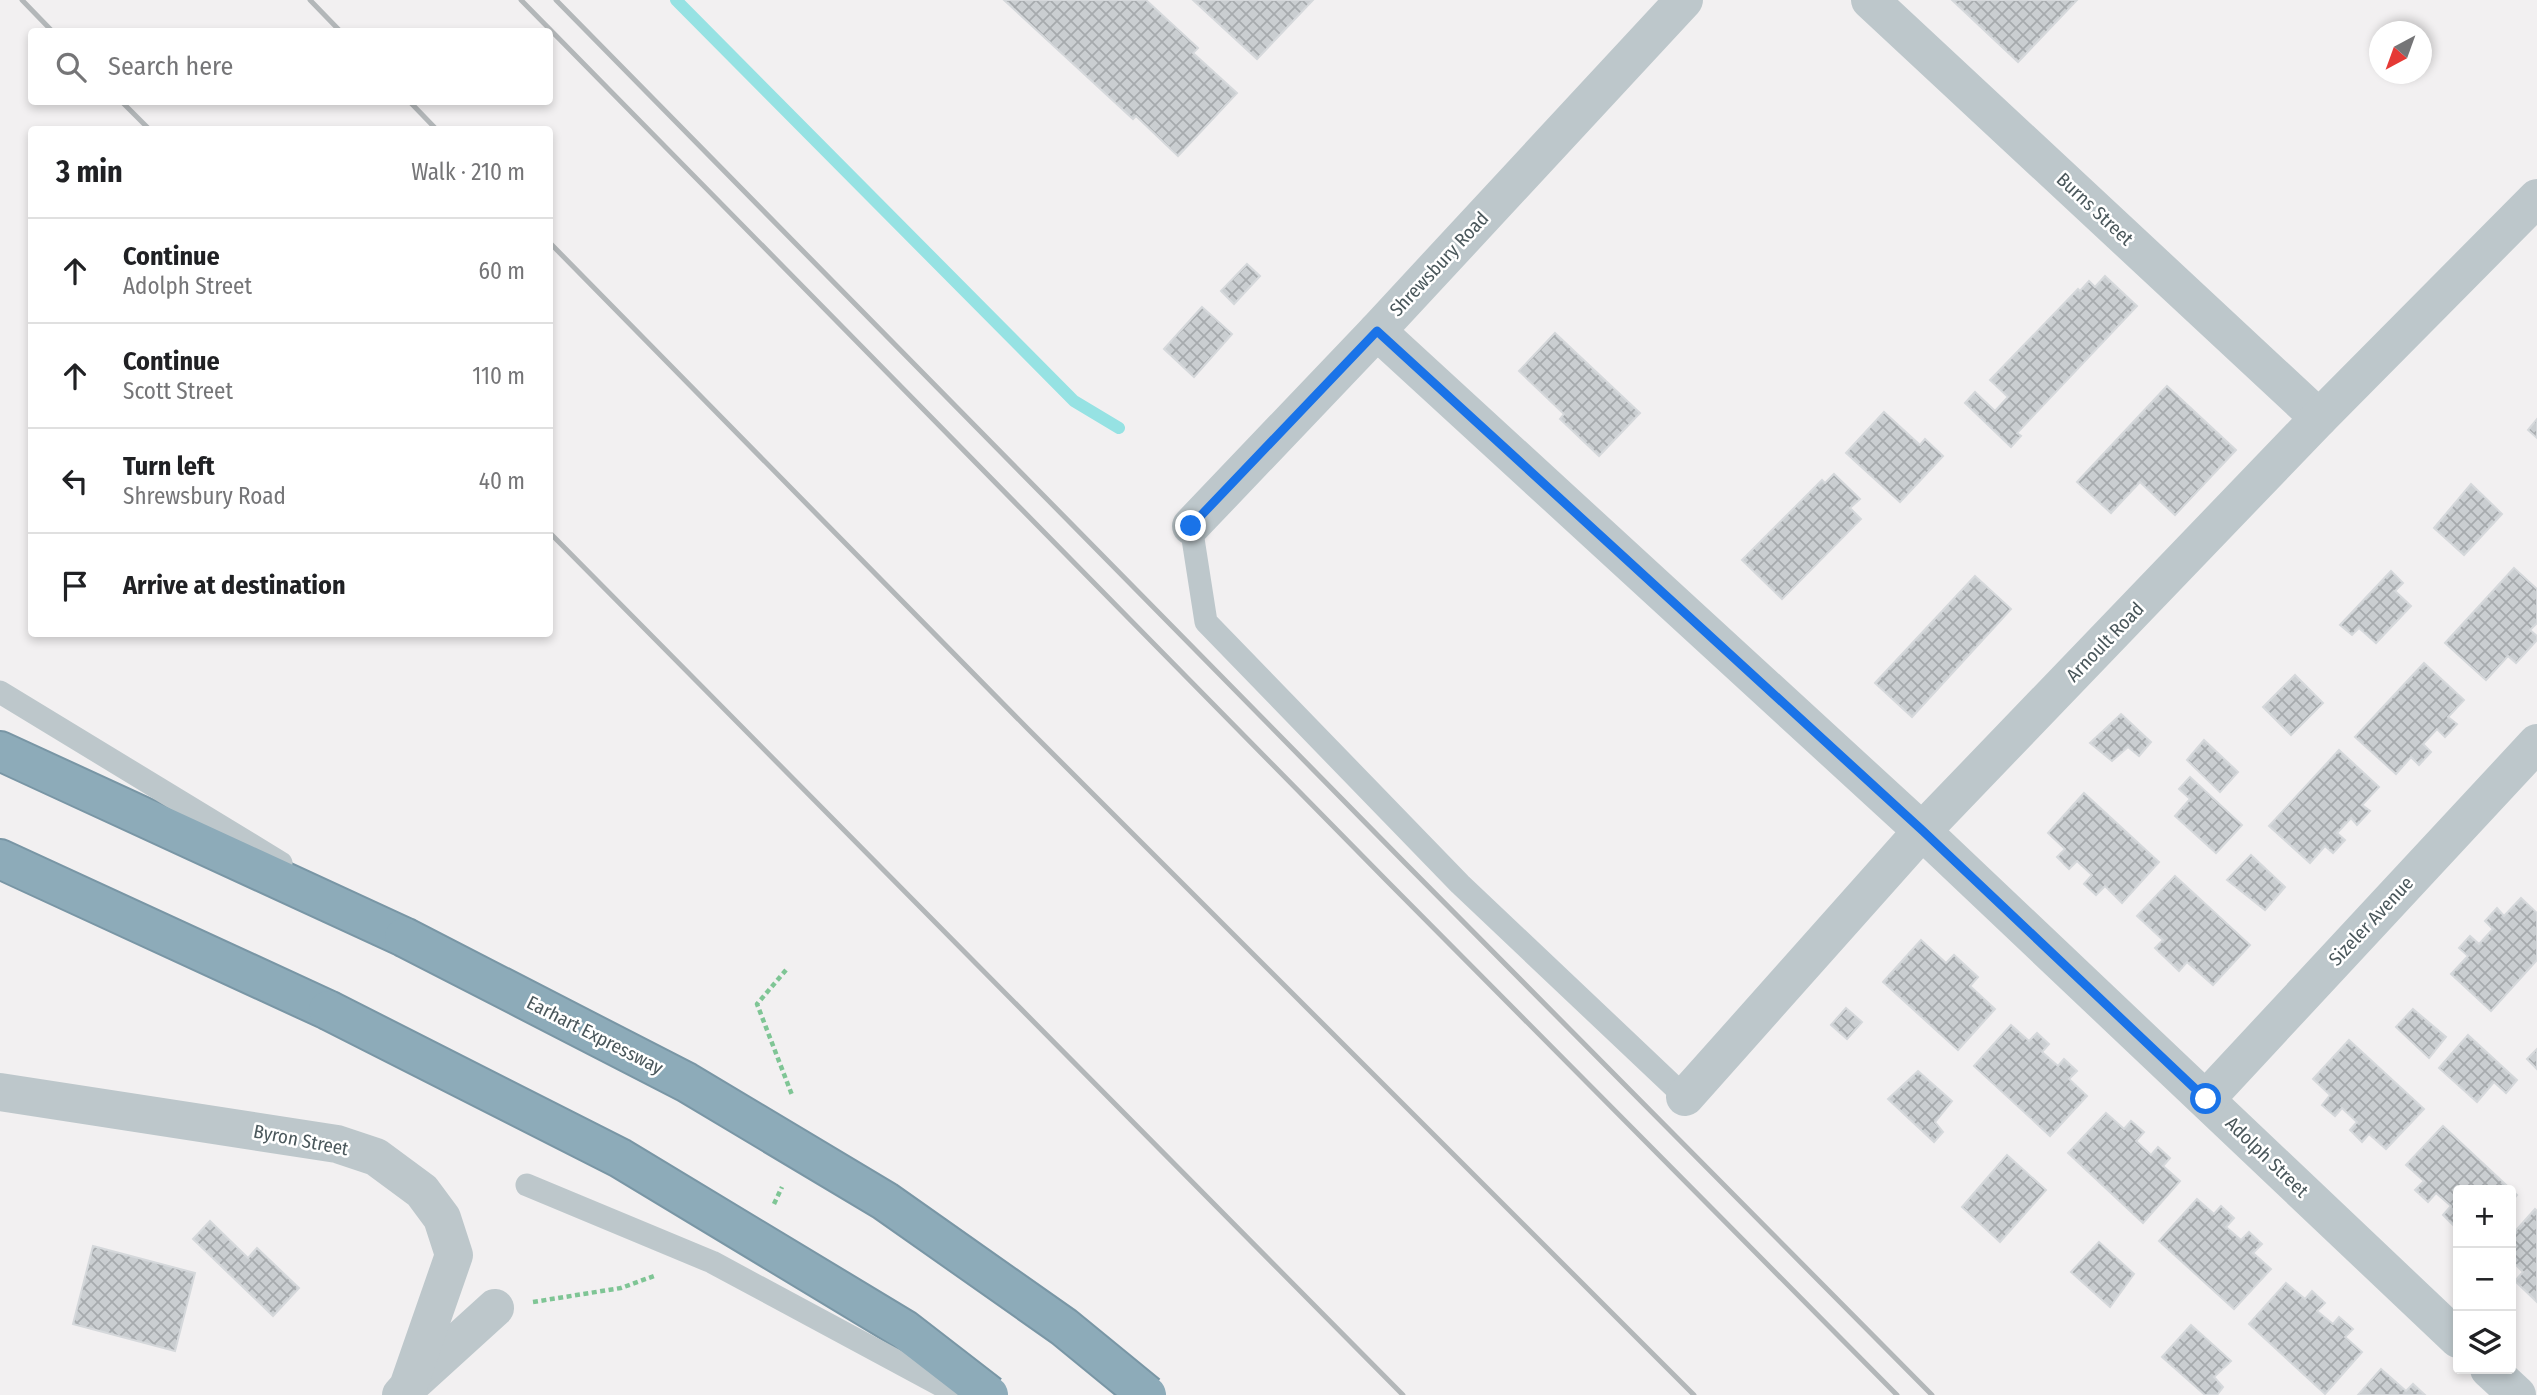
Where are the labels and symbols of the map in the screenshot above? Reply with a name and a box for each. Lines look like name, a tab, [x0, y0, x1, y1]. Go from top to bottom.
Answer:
north arrow	[2369, 21, 2432, 84]
street label: Burns Street	[2052, 168, 2139, 251]
street label: Shrewsbury Road	[1385, 207, 1493, 321]
route end	[1175, 510, 1206, 541]
street label: Arnoult Road	[2061, 597, 2149, 687]
street label: Sizeler Avenue	[2324, 872, 2418, 970]
street label: Earhart Expressway	[523, 991, 667, 1079]
route start	[2190, 1083, 2221, 1114]
street label: Adolph Street	[2221, 1112, 2314, 1203]
street label: Byron Street	[252, 1120, 351, 1161]

